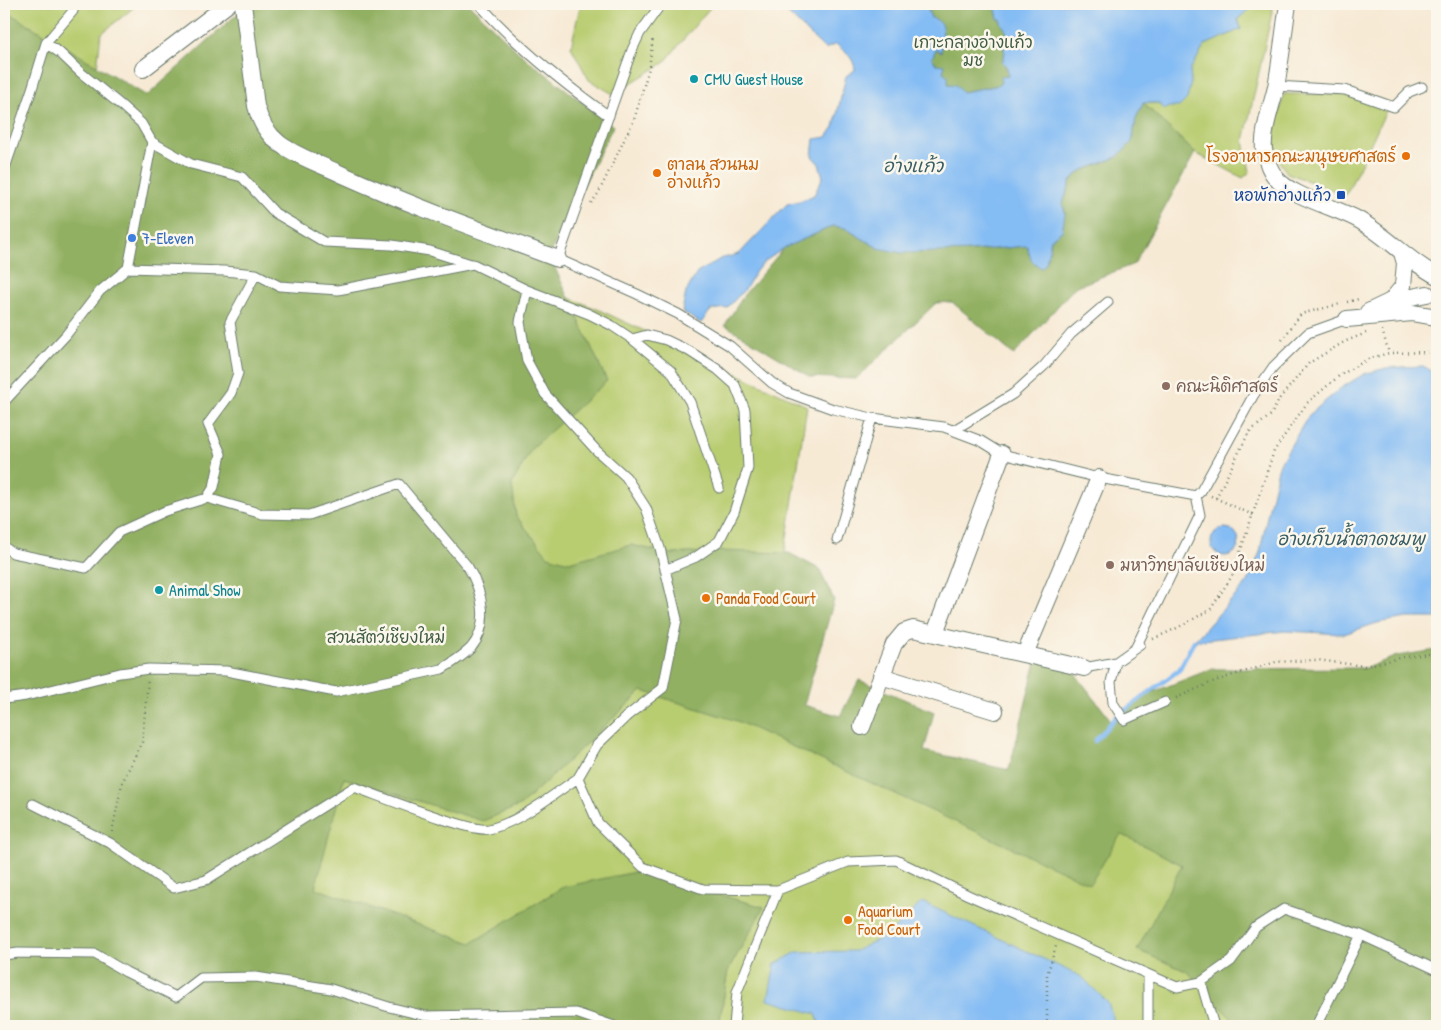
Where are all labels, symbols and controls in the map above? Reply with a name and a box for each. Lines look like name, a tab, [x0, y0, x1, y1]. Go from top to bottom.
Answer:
park label: เกาะกลางอ่างแก้ว มช	[914, 31, 1033, 71]
place label: CMU Guest House	[704, 68, 804, 90]
marker: CMU Guest House	[688, 73, 700, 85]
place label: โรงอาหารคณะมนุษยศาสตร์	[1206, 145, 1397, 169]
marker: โรงอาหารคณะมนุษยศาสตร์	[1400, 150, 1412, 162]
place label: ตาลน สวนนม อ่างแก้ว	[667, 153, 759, 193]
water label: อ่างแก้ว	[883, 153, 944, 178]
marker: ตาลน สวนนม อ่างแก้ว	[651, 167, 663, 179]
place label: หอพักอ่างแก้ว	[1234, 184, 1331, 206]
marker: หอพักอ่างแก้ว	[1335, 189, 1347, 201]
place label: 7-Eleven	[142, 227, 194, 249]
marker: 7-Eleven	[126, 232, 138, 244]
place label: คณะนิติศาสตร์	[1176, 375, 1279, 397]
marker: คณะนิติศาสตร์	[1160, 380, 1172, 392]
water label: อ่างเก็บน้ำตาดชมพู	[1277, 522, 1427, 552]
place label: มหาวิทยาลัยเชียงใหม่	[1120, 554, 1265, 576]
marker: มหาวิทยาลัยเชียงใหม่	[1104, 559, 1116, 571]
place label: Animal Show	[169, 579, 241, 601]
marker: Animal Show	[153, 584, 165, 596]
place label: Panda Food Court	[716, 587, 816, 609]
marker: Panda Food Court	[700, 592, 712, 604]
park label: สวนสัตว์เชียงใหม่	[327, 626, 445, 648]
place label: Aquarium Food Court	[857, 900, 921, 940]
marker: Aquarium Food Court	[842, 914, 854, 926]

